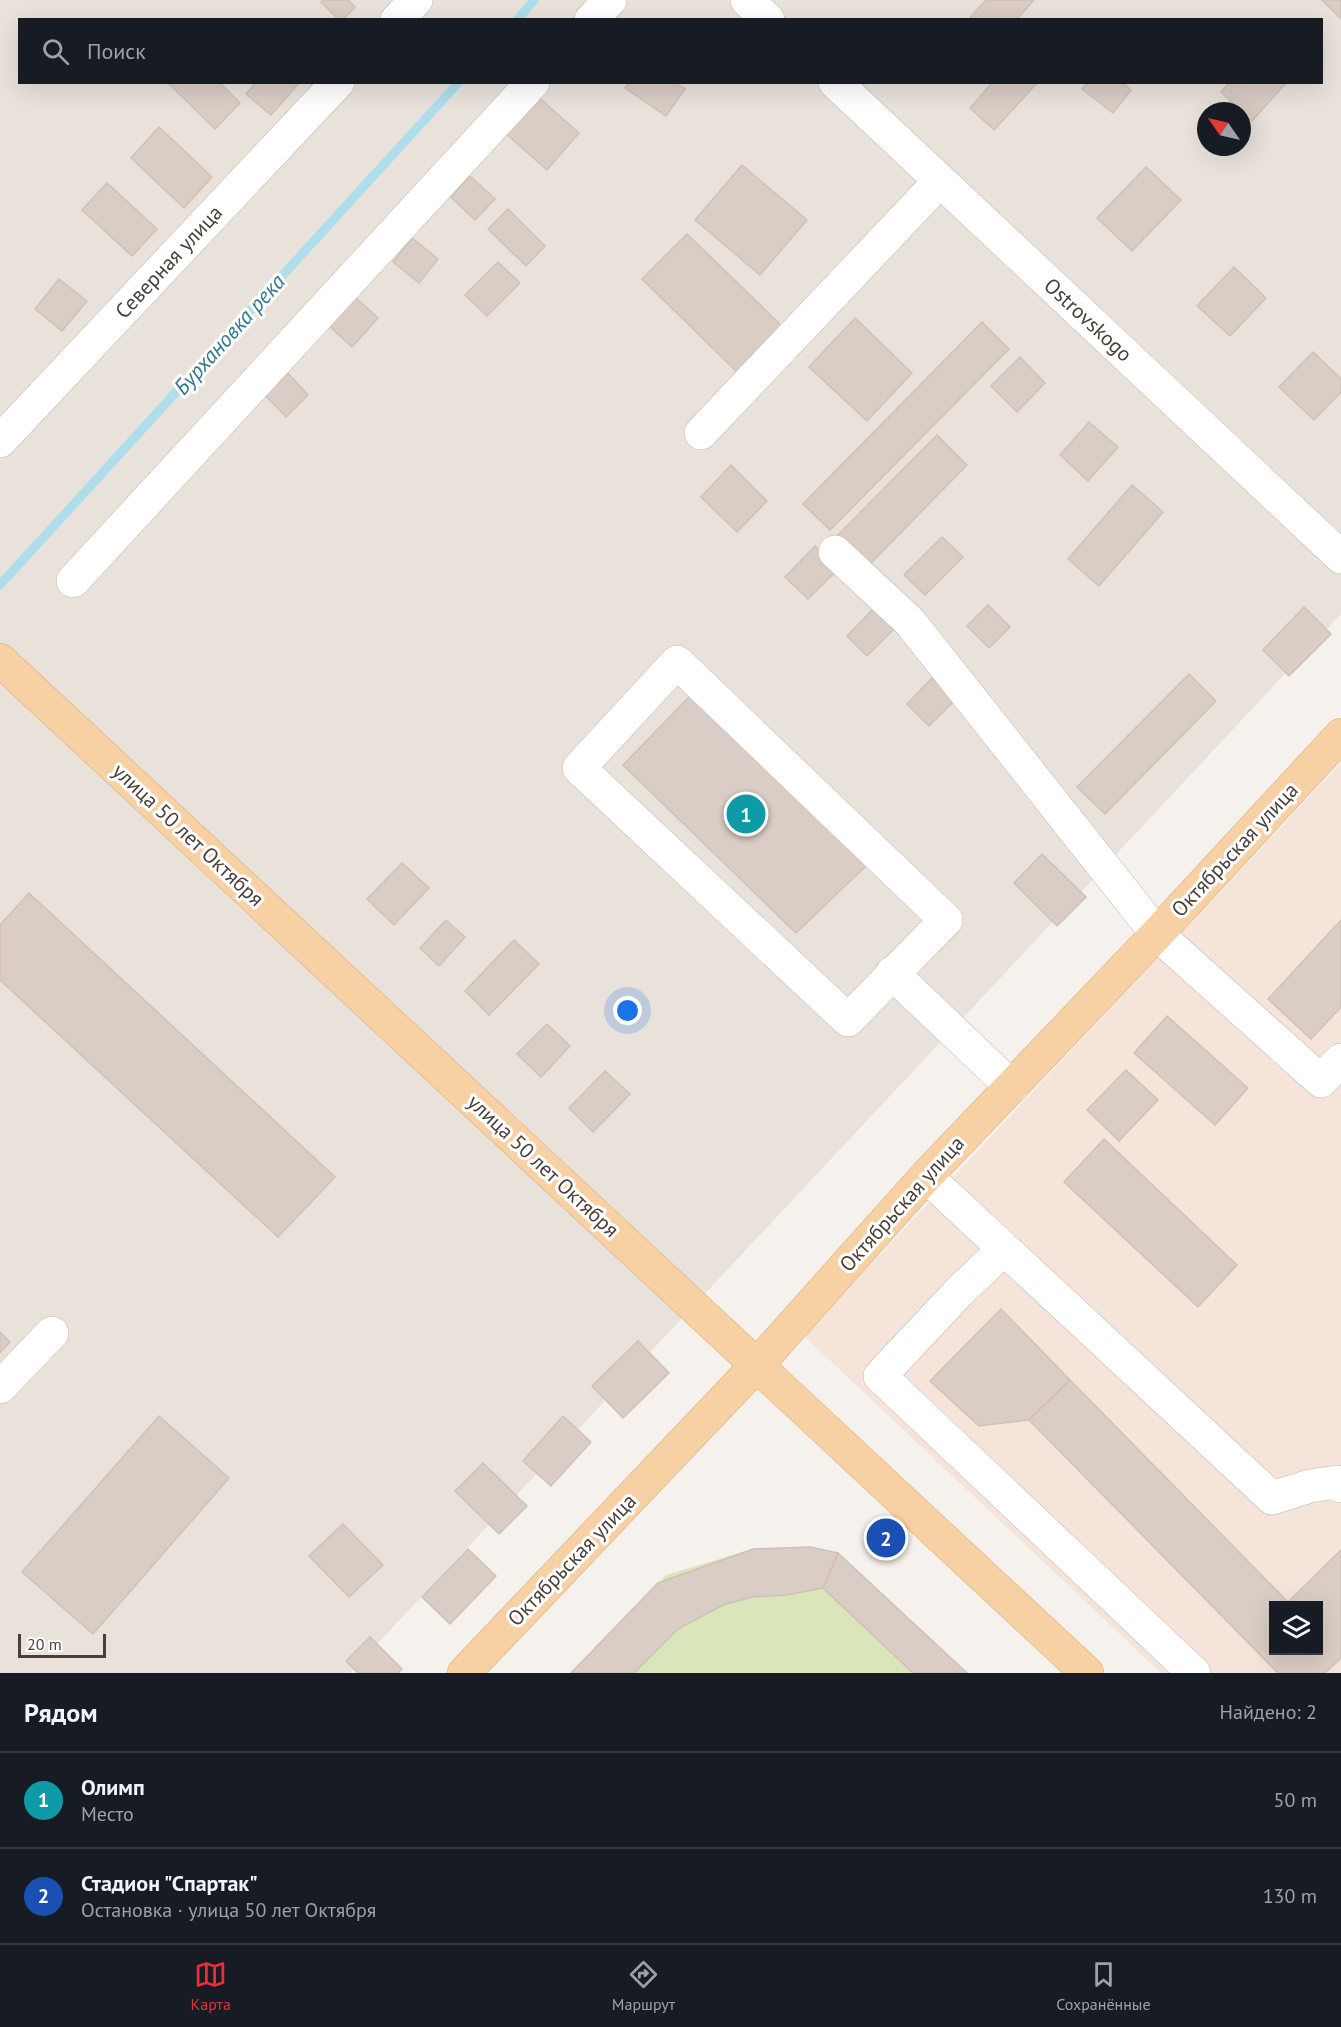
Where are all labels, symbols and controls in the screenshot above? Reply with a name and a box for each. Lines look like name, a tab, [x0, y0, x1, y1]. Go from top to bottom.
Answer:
search box	[18, 18, 1323, 84]
icon: search	[39, 35, 72, 68]
text: Поиск	[87, 37, 146, 65]
north arrow	[1197, 102, 1251, 156]
street label: Северная улица	[109, 199, 228, 324]
water label: Бурхановка река	[167, 268, 291, 400]
street label: Ostrovskogo	[1039, 272, 1138, 367]
street label: улица 50 лет Октября	[107, 757, 270, 912]
street label: Октябрьская улица	[1165, 777, 1304, 922]
pin: 1	[726, 792, 766, 836]
your location	[613, 996, 642, 1025]
street label: улица 50 лет Октября	[462, 1088, 625, 1243]
street label: Октябрьская улица	[833, 1130, 970, 1277]
street label: Октябрьская улица	[502, 1488, 642, 1632]
pin: 2	[866, 1516, 906, 1560]
map controls	[1269, 1601, 1323, 1655]
button: layers	[1269, 1601, 1323, 1655]
scale bar	[18, 1631, 106, 1658]
text: 20 m	[27, 1634, 62, 1654]
text: Рядом	[24, 1696, 98, 1729]
text: Найдено: 2	[1220, 1699, 1317, 1725]
text: Олимп	[81, 1773, 145, 1801]
text: 1	[38, 1787, 49, 1813]
text: 50 m	[1274, 1787, 1317, 1813]
text: Место	[81, 1801, 134, 1827]
text: Стадион "Спартак"	[81, 1869, 258, 1897]
text: 2	[38, 1883, 49, 1909]
text: 130 m	[1263, 1883, 1317, 1909]
text: Остановка · улица 50 лет Октября	[81, 1897, 376, 1923]
tab: Карта	[190, 1958, 231, 2014]
tab: Маршрут	[612, 1958, 675, 2014]
tab: Сохранённые	[1056, 1958, 1151, 2014]

